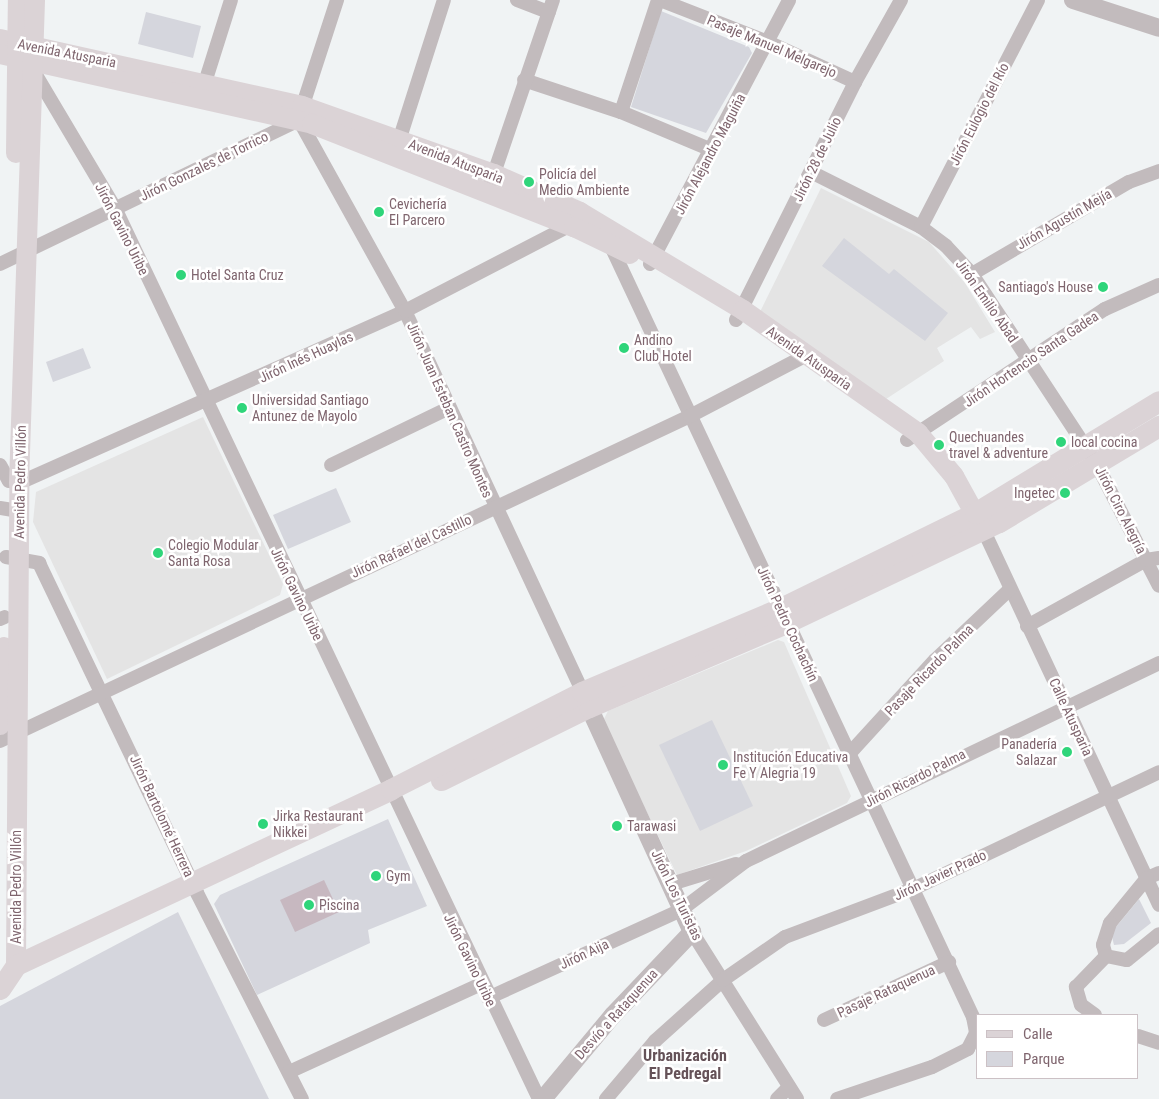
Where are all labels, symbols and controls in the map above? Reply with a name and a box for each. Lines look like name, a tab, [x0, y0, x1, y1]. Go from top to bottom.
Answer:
street label: Pasaje Manuel Melgarejo	[705, 11, 839, 81]
street label: Avenida Atusparia	[16, 35, 118, 71]
street label: Jirón Eulogio del Río	[946, 60, 1012, 168]
street label: Jirón Alejandro Maguiña	[671, 91, 749, 217]
street label: Jirón 28 de Julio	[789, 114, 845, 204]
street label: Jirón Gonzales de Torrico	[137, 128, 271, 204]
street label: Avenida Atusparia	[406, 135, 506, 187]
place label: Policía del Medio Ambiente	[539, 166, 629, 198]
marker: Policía del Medio Ambiente	[523, 176, 535, 188]
street label: Jirón Gavino Uribe	[92, 180, 152, 278]
street label: Jirón Agustín Mejía	[1013, 185, 1115, 253]
place label: Cevichería El Parcero	[389, 196, 447, 228]
marker: Cevichería El Parcero	[373, 206, 385, 218]
street label: Jirón Emilio Abad	[952, 256, 1022, 346]
place label: Hotel Santa Cruz	[191, 267, 284, 283]
marker: Hotel Santa Cruz	[175, 269, 187, 281]
place label: Santiago's House	[998, 279, 1093, 295]
marker: Santiago's House	[1097, 281, 1109, 293]
street label: Jirón Hortencio Santa Gadea	[960, 308, 1102, 410]
street label: Jirón Juan Esteban Castro Montes	[404, 320, 496, 500]
street label: Avenida Atusparia	[763, 322, 855, 394]
street label: Jirón Inés Huaylas	[256, 328, 356, 386]
place label: Andino Club Hotel	[634, 332, 692, 364]
marker: Andino Club Hotel	[618, 342, 630, 354]
place label: Universidad Santiago Antunez de Mayolo	[252, 392, 369, 424]
marker: Universidad Santiago Antunez de Mayolo	[236, 402, 248, 414]
street label: Avenida Pedro Villón	[11, 425, 29, 539]
place label: Quechuandes travel & adventure	[949, 429, 1048, 462]
place label: local cocina	[1071, 434, 1138, 450]
marker: local cocina	[1055, 436, 1067, 448]
marker: Quechuandes travel & adventure	[933, 439, 945, 451]
street label: Jirón Ciro Alegría	[1092, 464, 1150, 556]
place label: Ingetec	[1014, 485, 1055, 501]
marker: Ingetec	[1059, 487, 1071, 499]
street label: Jirón Rafael del Castillo	[348, 511, 474, 581]
place label: Colegio Modular Santa Rosa	[168, 537, 259, 570]
street label: Jirón Gavino Uribe	[267, 545, 327, 643]
marker: Colegio Modular Santa Rosa	[152, 547, 164, 559]
street label: Jirón Pedro Cochachín	[754, 564, 822, 684]
street label: Pasaje Ricardo Palma	[881, 621, 977, 719]
street label: Calle Atusparia	[1046, 675, 1096, 759]
place label: Panadería Salazar	[1001, 736, 1057, 769]
street label: Jirón Ricardo Palma	[862, 745, 968, 811]
marker: Panadería Salazar	[1061, 746, 1073, 758]
place label: Institución Educativa Fe Y Alegria 19	[733, 749, 848, 782]
street label: Jirón Bartolomé Herrera	[126, 752, 198, 880]
marker: Institución Educativa Fe Y Alegria 19	[717, 759, 729, 771]
place label: Jirka Restaurant Nikkei	[273, 808, 363, 840]
marker: Jirka Restaurant Nikkei	[257, 818, 269, 830]
place label: Tarawasi	[627, 818, 676, 834]
marker: Tarawasi	[611, 820, 623, 832]
street label: Avenida Pedro Villón	[8, 830, 24, 944]
street label: Jirón Javier Prado	[891, 846, 989, 904]
street label: Jirón Los Turistas	[648, 847, 706, 943]
place label: Gym	[386, 868, 411, 884]
marker: Gym	[370, 870, 382, 882]
place label: Piscina	[319, 897, 360, 913]
marker: Piscina	[303, 899, 315, 911]
street label: Jirón Gavino Uribe	[440, 911, 500, 1009]
street label: Jirón Aija	[557, 935, 611, 973]
street label: Pasaje Rataquenua	[834, 961, 938, 1021]
street label: Desvío a Rataquenua	[571, 965, 661, 1063]
legend	[976, 1014, 1139, 1079]
text: Calle	[1023, 1025, 1053, 1043]
district label: Urbanización El Pedregal	[643, 1046, 727, 1084]
text: Parque	[1023, 1050, 1065, 1068]

